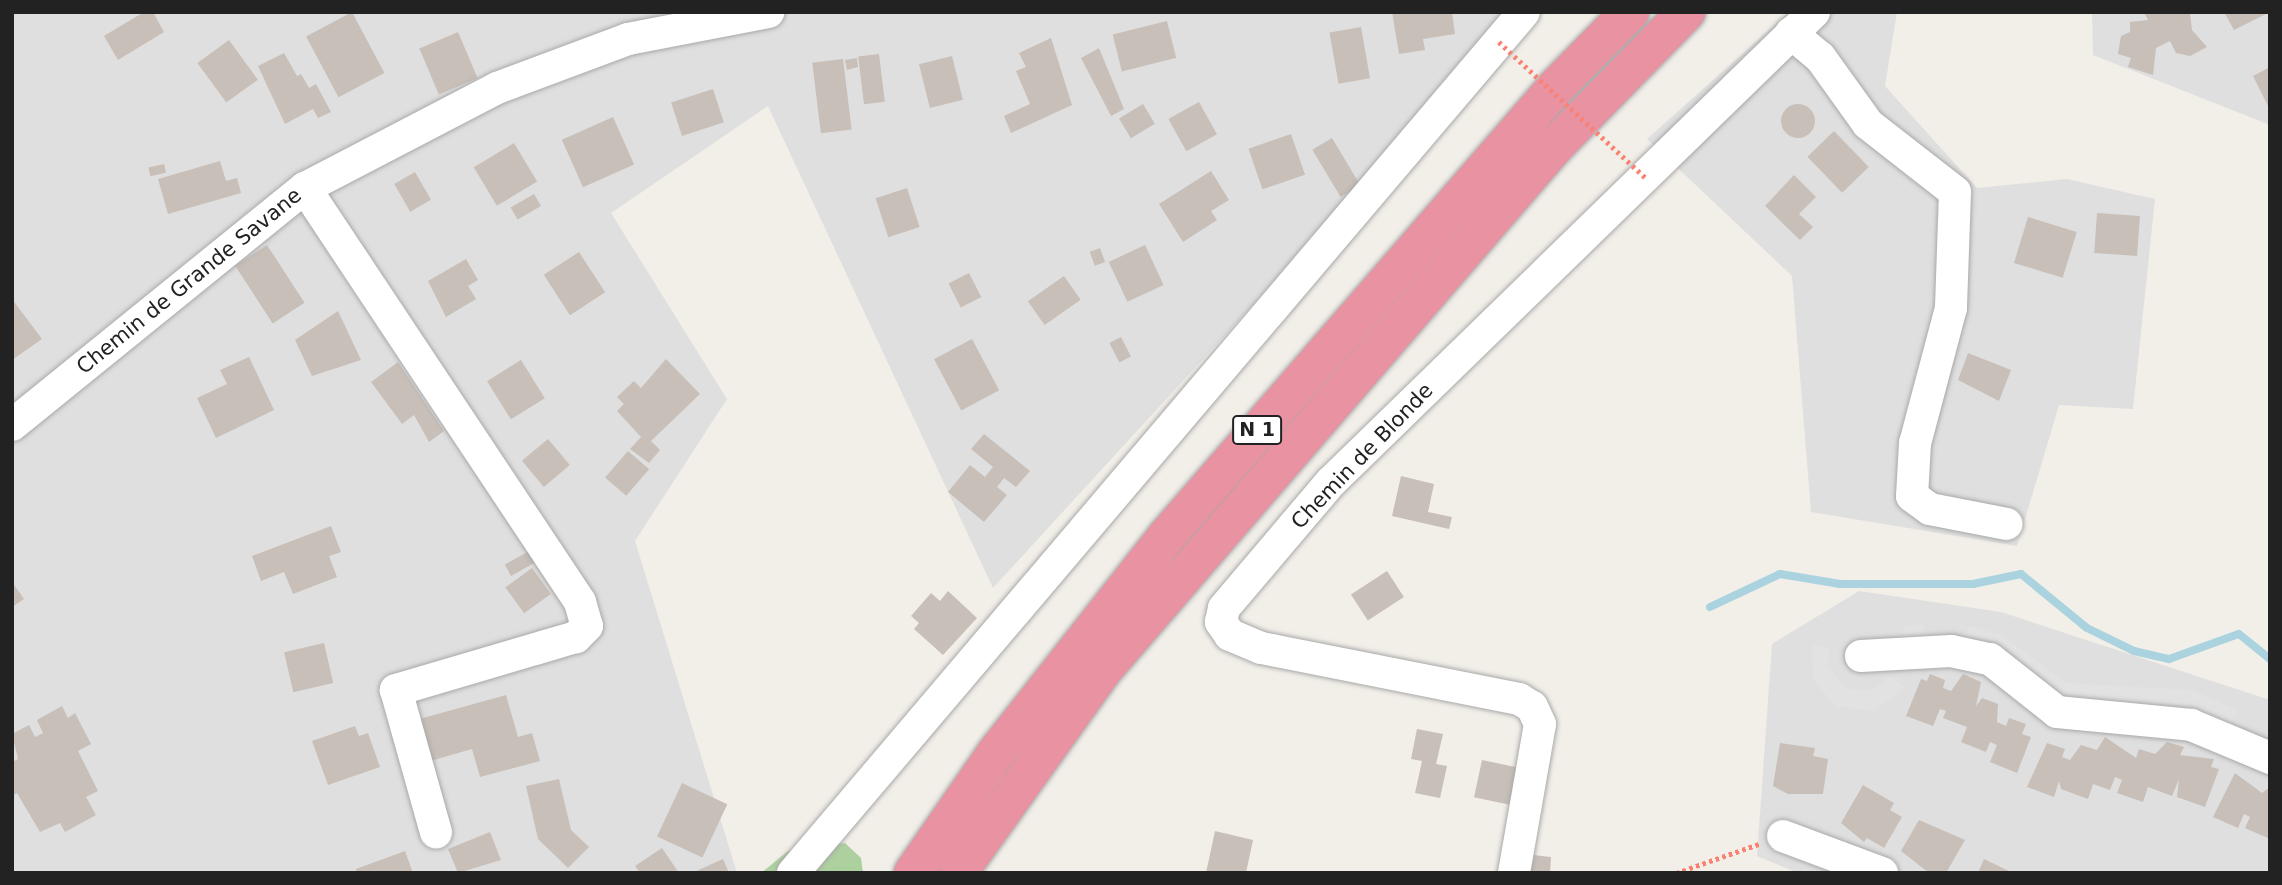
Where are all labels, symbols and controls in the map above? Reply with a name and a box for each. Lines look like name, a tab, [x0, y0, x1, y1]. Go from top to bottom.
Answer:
street label: Chemin de Grande Savane	[72, 183, 306, 379]
street label: Chemin de Blonde	[1286, 378, 1438, 534]
road number: N 1	[1231, 414, 1283, 446]

